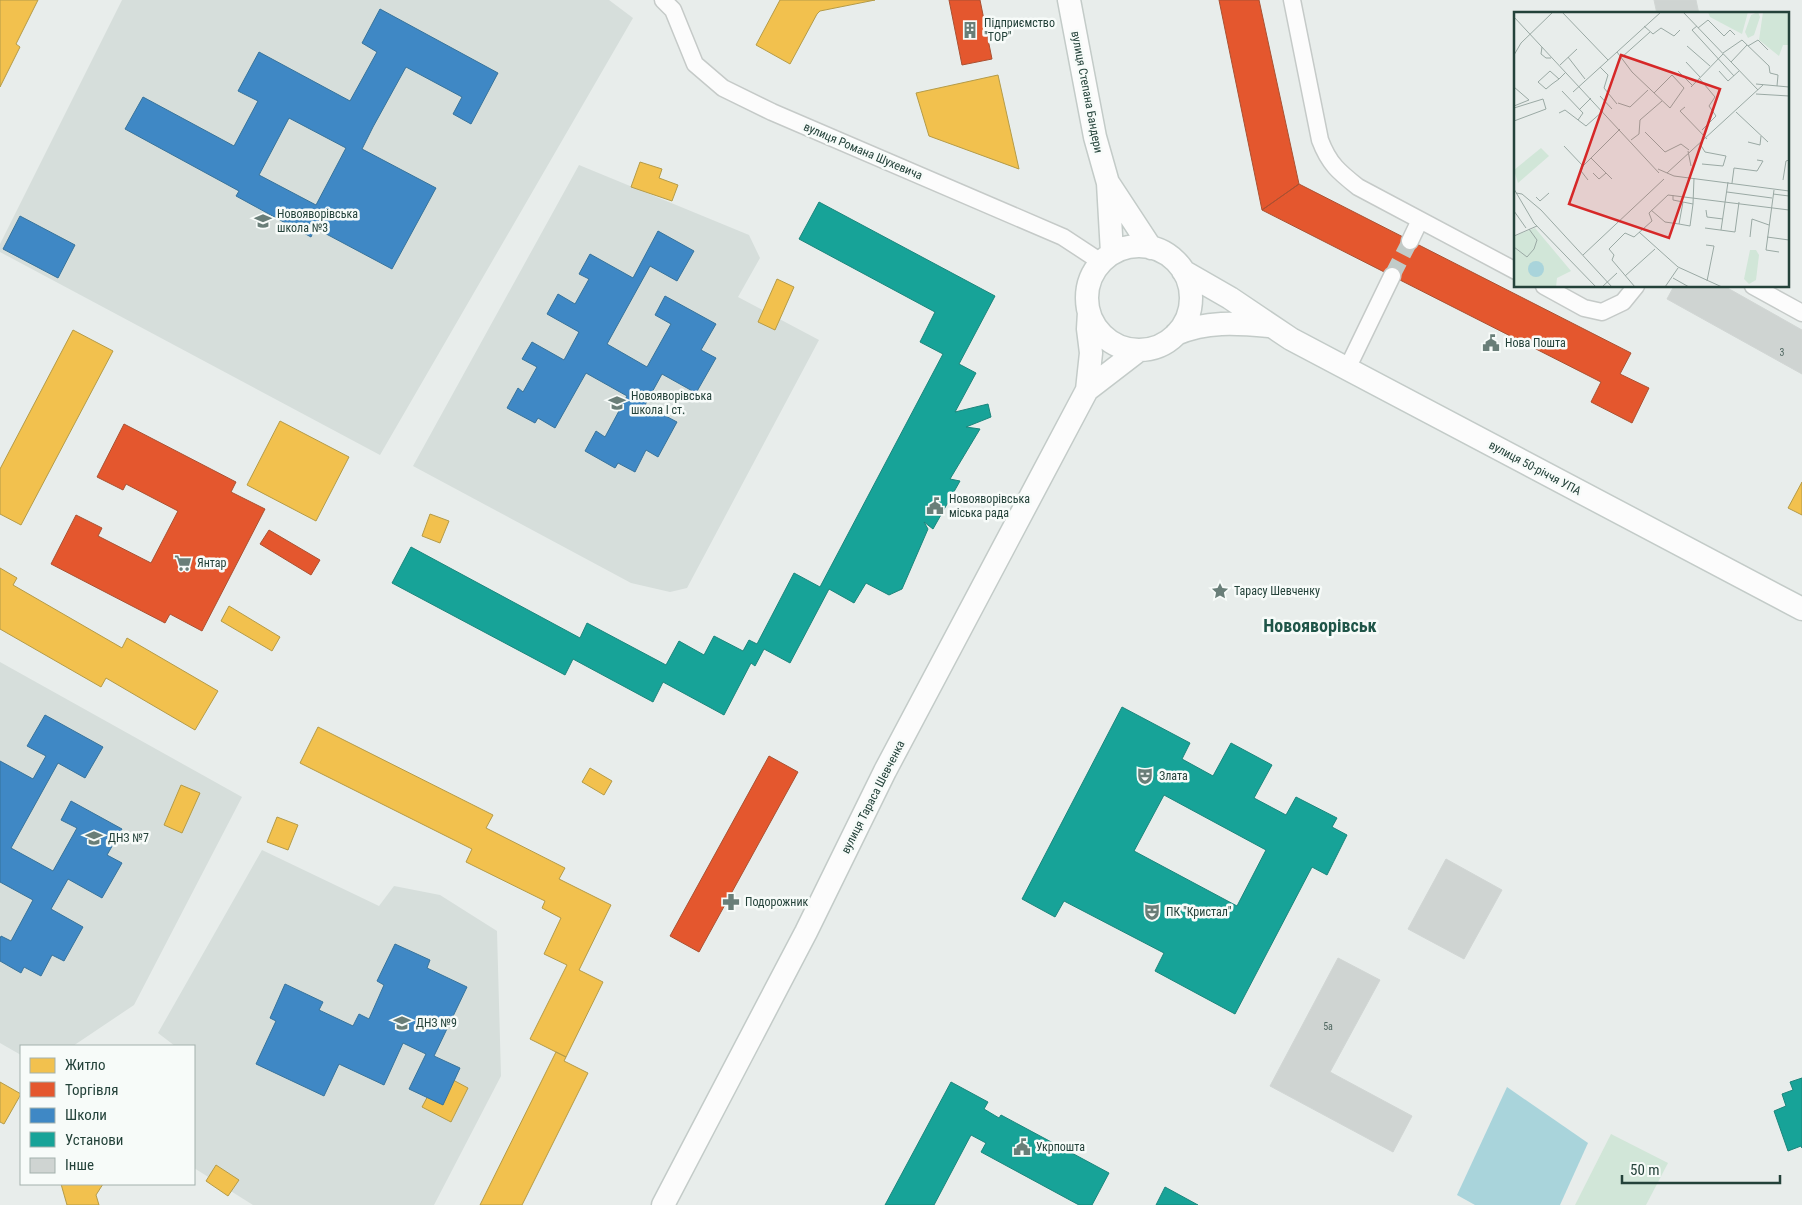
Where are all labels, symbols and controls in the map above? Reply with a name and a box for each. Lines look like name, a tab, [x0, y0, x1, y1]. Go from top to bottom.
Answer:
inset map	[1514, 12, 1790, 288]
place label: Підприємство "ТОР"	[984, 16, 1055, 44]
building icon: Підприємство "ТОР"	[960, 20, 980, 40]
street label: вулиця Степана Бандери	[1068, 30, 1106, 154]
street label: вулиця Романа Шухевича	[801, 120, 925, 183]
place label: Новояворівська школа №3	[277, 207, 358, 235]
school or university icon: Новояворівська школа №3	[253, 211, 273, 231]
public building icon: Нова Пошта	[1481, 333, 1501, 353]
place label: Нова Пошта	[1505, 336, 1566, 350]
house number: 3	[1780, 347, 1785, 358]
place label: Новояворівська школа І ст.	[631, 389, 712, 417]
school or university icon: Новояворівська школа І ст.	[607, 393, 627, 413]
street label: вулиця 50-річчя УПА	[1487, 438, 1584, 498]
place label: Новояворівська міська рада	[949, 492, 1030, 520]
public building icon: Новояворівська міська рада	[925, 496, 945, 516]
supermarket icon: Янтар	[173, 553, 193, 573]
place label: Янтар	[197, 556, 227, 570]
place icon: Тарасу Шевченку	[1210, 581, 1230, 601]
place label: Тарасу Шевченку	[1234, 584, 1320, 598]
district label: Новояворівськ	[1263, 615, 1377, 636]
street label: вулиця Тараса Шевченка	[838, 738, 908, 856]
theatre icon: Злата	[1135, 766, 1155, 786]
place label: Злата	[1159, 769, 1188, 783]
school or university icon: ДНЗ №7	[84, 828, 104, 848]
place label: ДНЗ №7	[108, 831, 149, 845]
pharmacy icon: Подорожник	[721, 892, 741, 912]
place label: Подорожник	[745, 895, 808, 909]
theatre icon: ПК "Кристал"	[1142, 902, 1162, 922]
place label: ПК "Кристал"	[1166, 905, 1232, 919]
school or university icon: ДНЗ №9	[392, 1013, 412, 1033]
place label: ДНЗ №9	[416, 1016, 457, 1030]
house number: 5а	[1323, 1021, 1333, 1032]
legend	[20, 1045, 195, 1185]
text: Житло	[65, 1056, 105, 1074]
text: Торгівля	[65, 1081, 118, 1099]
text: Школи	[65, 1106, 107, 1124]
text: Установи	[65, 1131, 123, 1149]
public building icon: Укрпошта	[1012, 1137, 1032, 1157]
place label: Укрпошта	[1036, 1140, 1085, 1154]
scale bar	[1622, 1152, 1780, 1184]
text: Інше	[65, 1156, 94, 1174]
text: 50 m	[1630, 1161, 1660, 1179]

